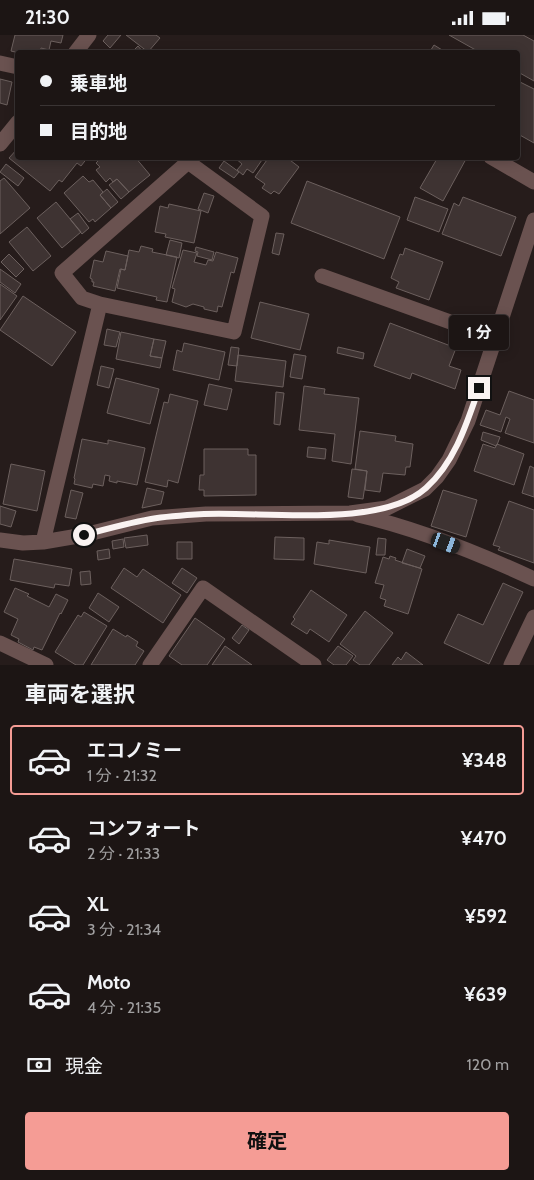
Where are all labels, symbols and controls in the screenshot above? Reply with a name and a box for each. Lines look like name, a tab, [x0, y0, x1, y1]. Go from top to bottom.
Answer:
text: 21:30	[25, 6, 70, 29]
text: 乗車地	[70, 72, 127, 95]
text: 目的地	[70, 120, 127, 143]
callout: 1 分	[449, 315, 509, 351]
text: 1 分	[466, 323, 492, 342]
route end	[468, 377, 490, 399]
route start	[73, 524, 95, 546]
car	[429, 531, 462, 555]
text: 車両を選択	[25, 681, 135, 708]
icon: car	[27, 738, 72, 783]
text: エコノミー	[87, 739, 182, 762]
text: ¥348	[462, 749, 507, 772]
text: 1 分 · 21:32	[87, 766, 157, 785]
icon: car	[27, 816, 72, 861]
text: コンフォート	[87, 817, 200, 840]
text: ¥470	[461, 827, 507, 850]
text: 2 分 · 21:33	[87, 844, 160, 863]
text: XL	[87, 893, 108, 916]
icon: car	[27, 894, 72, 939]
text: ¥592	[465, 905, 507, 928]
text: 3 分 · 21:34	[87, 920, 161, 939]
text: Moto	[87, 971, 131, 994]
icon: car	[27, 972, 72, 1017]
text: ¥639	[464, 983, 507, 1006]
text: 4 分 · 21:35	[87, 998, 161, 1017]
icon: cash	[25, 1051, 53, 1079]
text: 現金	[65, 1055, 103, 1078]
text: 120 m	[467, 1055, 509, 1074]
button: 確定	[25, 1112, 509, 1170]

